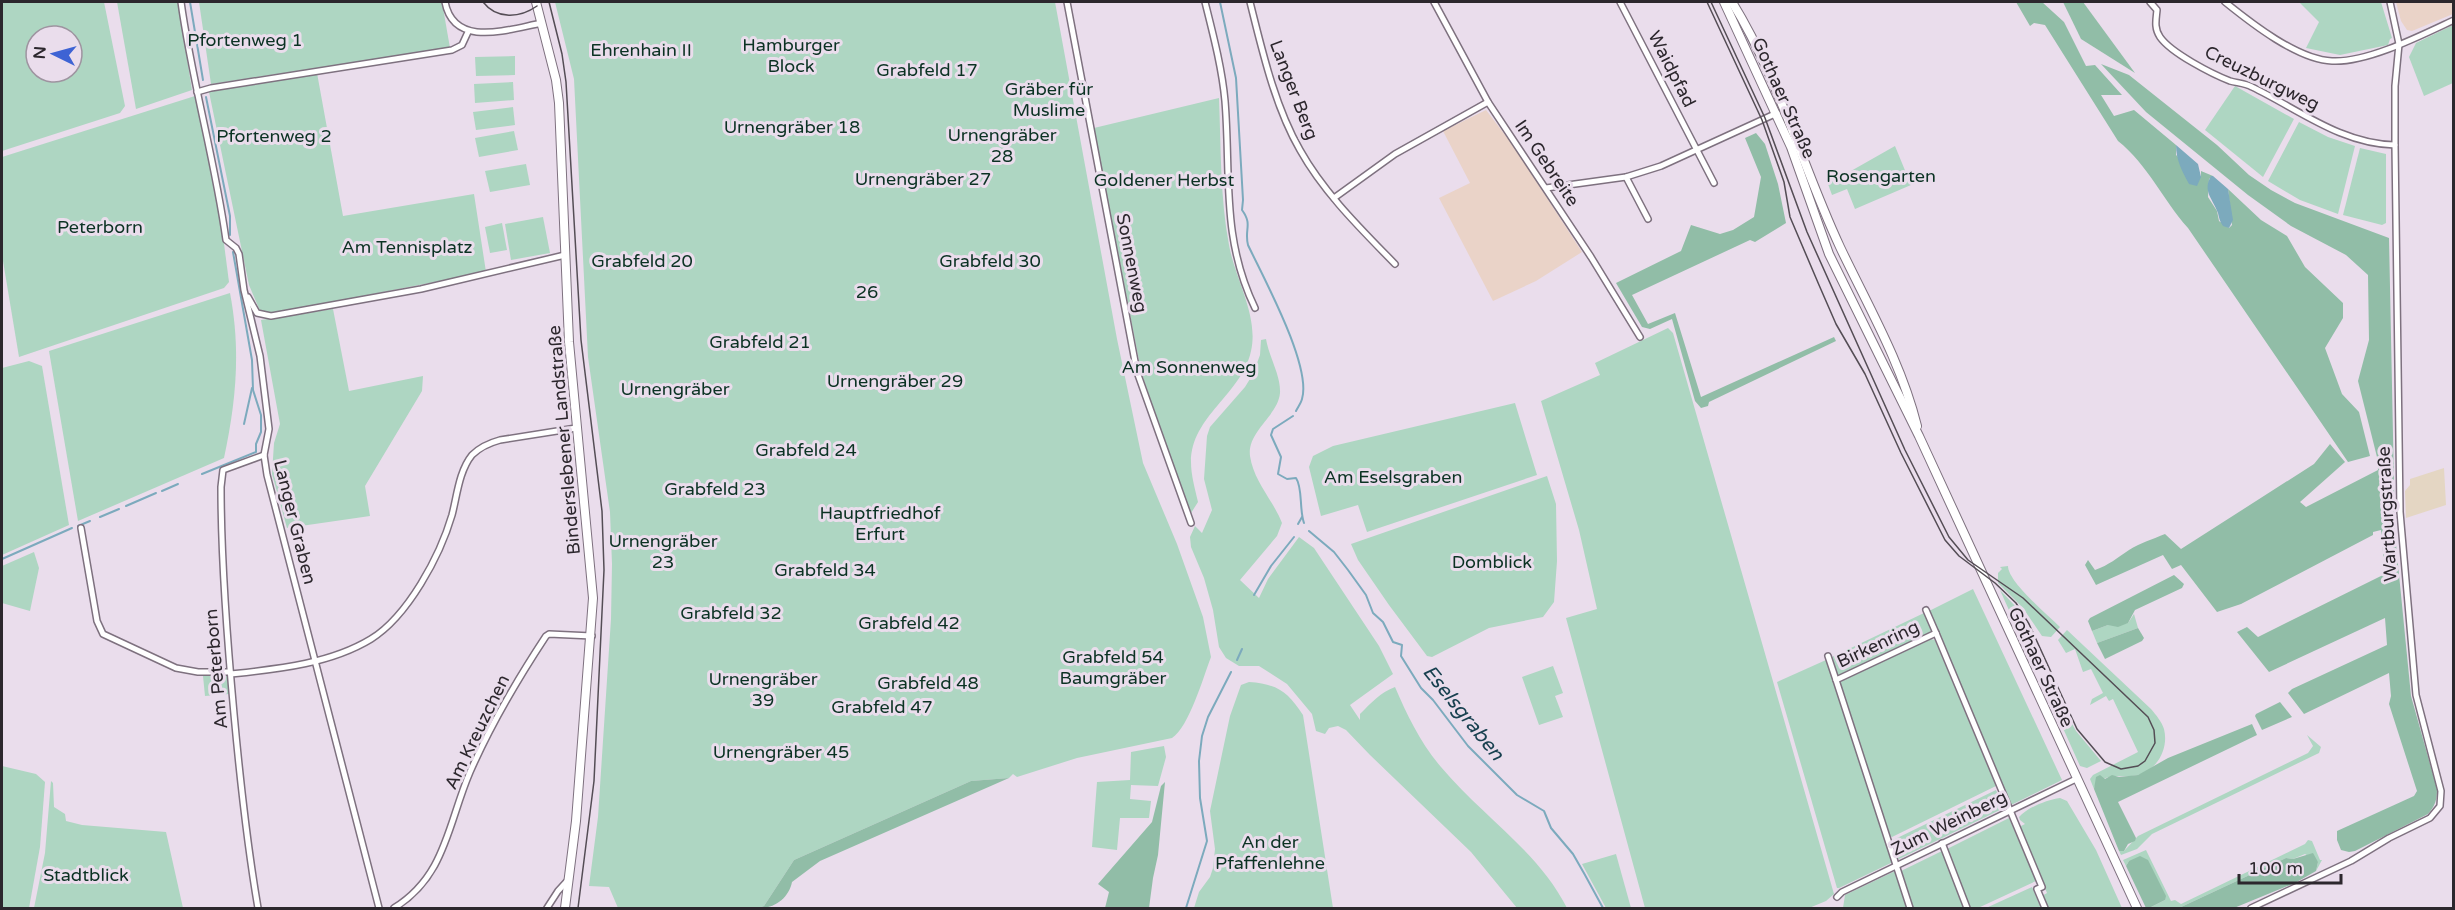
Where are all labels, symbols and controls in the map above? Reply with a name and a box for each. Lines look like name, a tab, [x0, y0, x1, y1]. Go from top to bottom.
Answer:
north arrow	[24, 24, 84, 84]
street label: Waidpfad	[1643, 27, 1701, 111]
park label: Pfortenweg 1	[187, 29, 303, 51]
park label: Hamburger Block	[742, 34, 840, 77]
street label: Gothaer Straße	[1748, 34, 1820, 162]
street label: Langer Berg	[1265, 37, 1323, 143]
park label: Ehrenhain II	[590, 39, 692, 61]
street label: Creuzburgweg	[2201, 41, 2323, 115]
text: N	[30, 46, 51, 60]
park label: Grabfeld 17	[876, 59, 978, 81]
park label: Gräber für Muslime	[1005, 78, 1093, 121]
park label: Urnengräber 18	[724, 116, 860, 138]
street label: Im Gebreite	[1510, 116, 1584, 210]
park label: Urnengräber 28	[947, 124, 1057, 167]
park label: Pfortenweg 2	[216, 125, 332, 147]
park label: Rosengarten	[1826, 165, 1936, 187]
park label: Urnengräber 27	[855, 168, 991, 190]
park label: Goldener Herbst	[1094, 169, 1234, 191]
street label: Sonnenweg	[1112, 212, 1152, 314]
park label: Peterborn	[57, 216, 143, 238]
park label: Am Tennisplatz	[341, 236, 473, 258]
park label: Grabfeld 20	[591, 250, 693, 272]
park label: Grabfeld 30	[939, 250, 1041, 272]
park label: 26	[856, 281, 878, 303]
street label: Binderslebener Landstraße	[543, 324, 585, 556]
park label: Grabfeld 21	[709, 331, 811, 353]
park label: Am Sonnenweg	[1121, 356, 1257, 378]
park label: Urnengräber 29	[827, 370, 963, 392]
park label: Urnengräber	[620, 378, 730, 400]
park label: Grabfeld 24	[755, 439, 857, 461]
street label: Wartburgstraße	[2372, 446, 2402, 582]
street label: Langer Graben	[269, 457, 321, 587]
park label: Am Eselsgraben	[1324, 466, 1462, 488]
park label: Grabfeld 23	[664, 478, 766, 500]
park label: Hauptfriedhof Erfurt	[819, 502, 941, 545]
park label: Urnengräber 23	[608, 530, 718, 573]
park label: Domblick	[1452, 551, 1532, 573]
park label: Grabfeld 34	[774, 559, 876, 581]
park label: Grabfeld 32	[680, 602, 782, 624]
street label: Gothaer Straße	[2004, 603, 2078, 731]
street label: Am Peterborn	[200, 608, 232, 730]
park label: Grabfeld 42	[858, 612, 960, 634]
street label: Birkenring	[1833, 615, 1923, 673]
park label: Grabfeld 54 Baumgräber	[1060, 646, 1167, 689]
water label: Eselsgraben	[1417, 660, 1509, 766]
park label: Urnengräber 39	[708, 668, 818, 711]
street label: Am Kreuzchen	[440, 671, 514, 793]
park label: Grabfeld 48	[877, 672, 979, 694]
park label: Grabfeld 47	[831, 696, 933, 718]
park label: Urnengräber 45	[713, 741, 849, 763]
street label: Zum Weinberg	[1887, 785, 2011, 861]
park label: An der Pfaffenlehne	[1215, 831, 1325, 874]
scale bar	[2239, 847, 2341, 885]
text: 100 m	[2248, 857, 2303, 879]
park label: Stadtblick	[43, 864, 129, 886]

